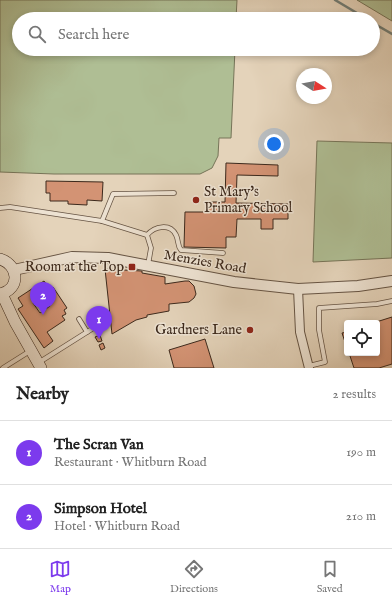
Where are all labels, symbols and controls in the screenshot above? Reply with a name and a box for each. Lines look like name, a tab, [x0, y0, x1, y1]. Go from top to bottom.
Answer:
search box	[12, 12, 380, 56]
icon: search	[26, 23, 48, 45]
text: Search here	[58, 25, 129, 44]
north arrow	[296, 68, 332, 104]
your location	[264, 134, 284, 154]
place label: St Mary's Primary School	[204, 183, 293, 217]
marker: St Mary's Primary School	[191, 195, 201, 205]
street label: Menzies Road	[162, 246, 248, 278]
place label: Room at the Top	[25, 258, 124, 276]
marker: Room at the Top	[127, 262, 137, 272]
pin: 2	[30, 282, 56, 315]
pin: 1	[86, 306, 112, 339]
map controls	[344, 320, 380, 356]
button: locate	[344, 320, 380, 356]
place label: Gardners Lane	[155, 321, 243, 339]
marker: Gardners Lane	[245, 325, 255, 335]
text: Nearby	[16, 384, 69, 405]
text: 2 results	[332, 386, 376, 403]
text: The Scran Van	[54, 435, 144, 454]
text: 1	[27, 444, 31, 461]
text: 190 m	[346, 444, 376, 461]
text: Restaurant · Whitburn Road	[54, 454, 207, 471]
text: Simpson Hotel	[54, 499, 147, 518]
text: 2	[26, 508, 32, 525]
text: 210 m	[346, 508, 376, 525]
text: Hotel · Whitburn Road	[54, 518, 180, 535]
tab: Map	[49, 558, 71, 596]
tab: Directions	[170, 558, 218, 596]
tab: Saved	[317, 558, 343, 596]

